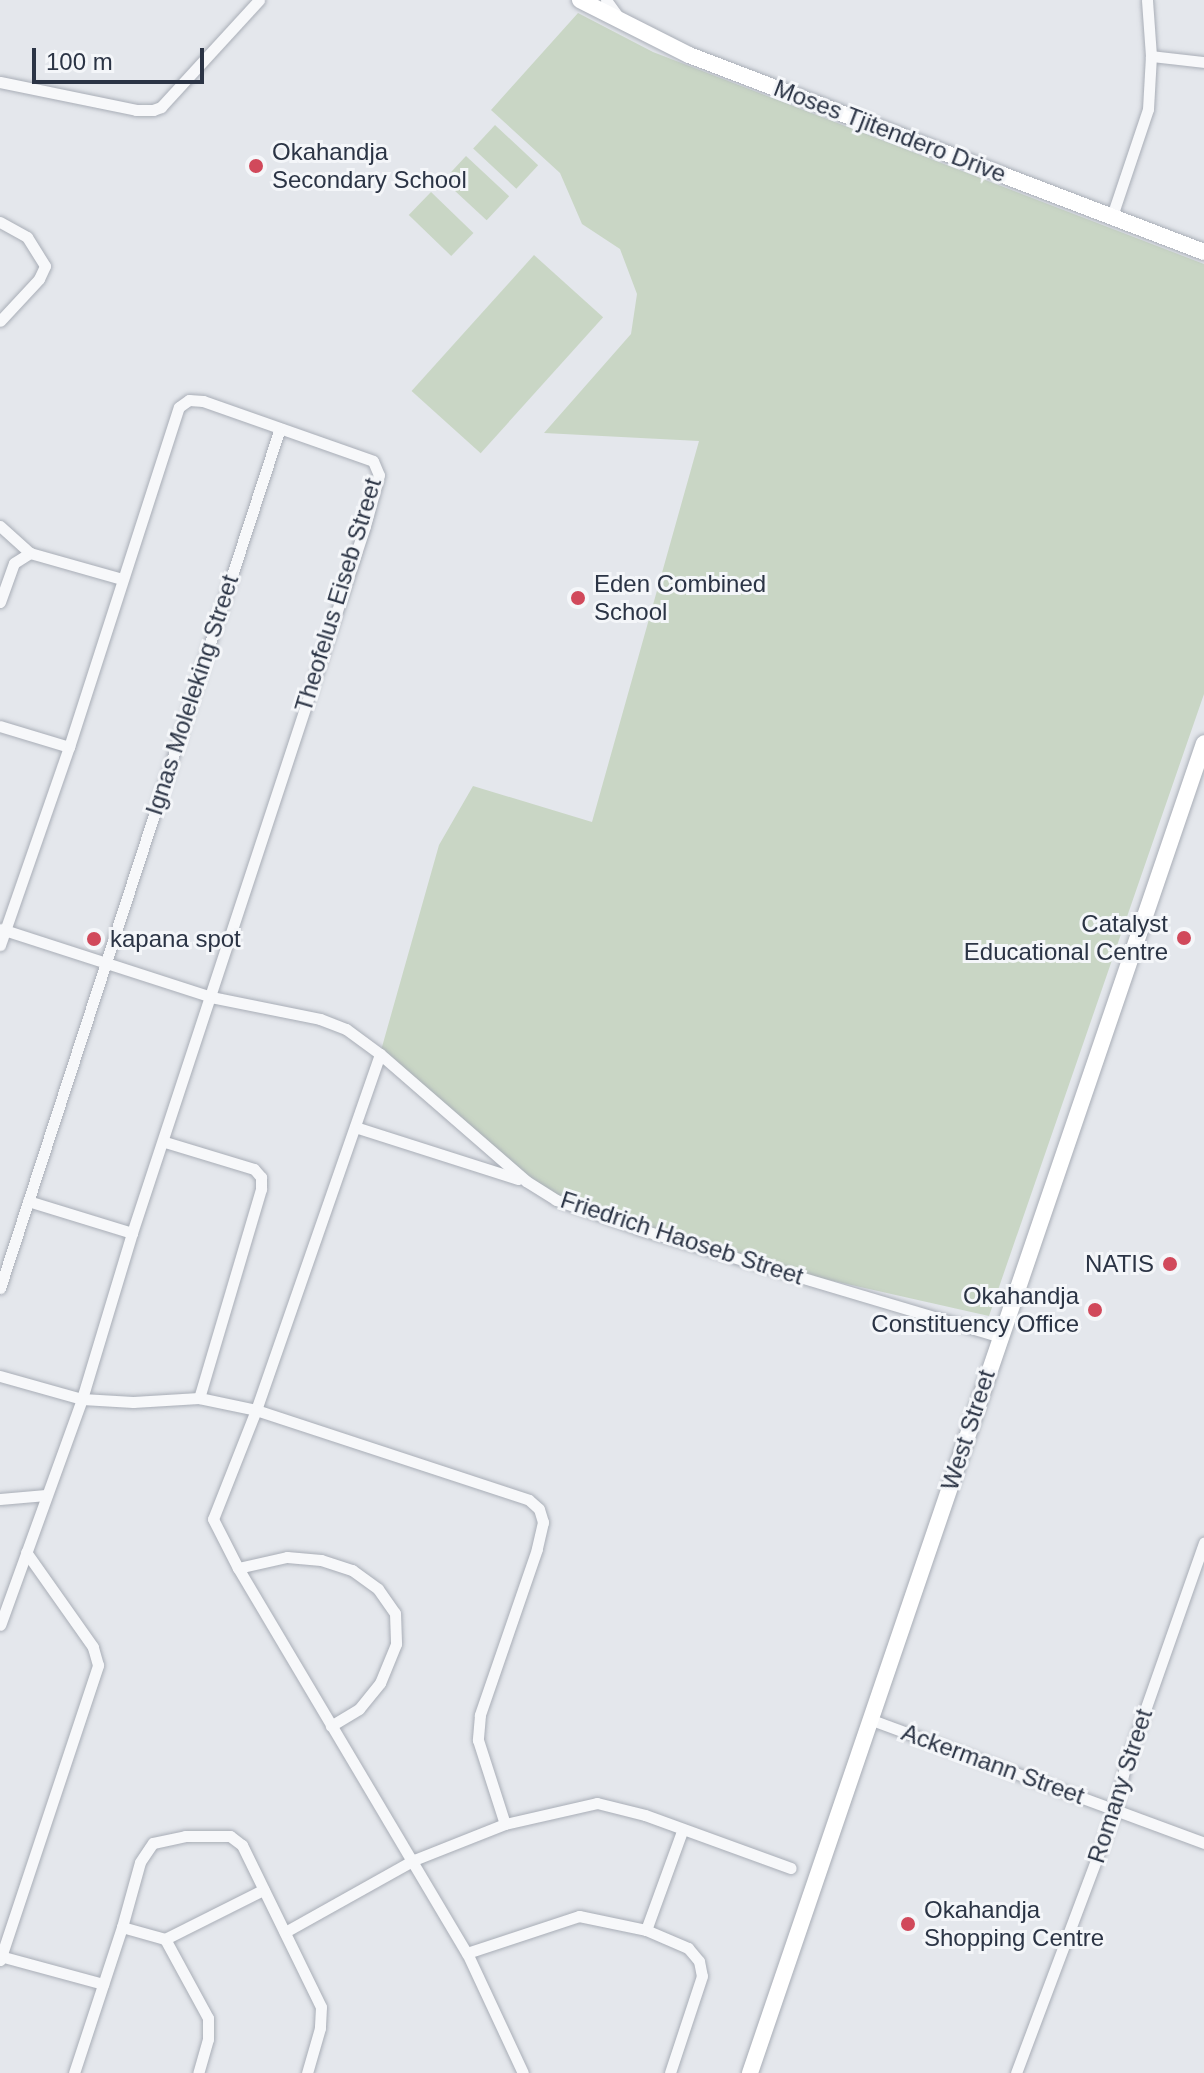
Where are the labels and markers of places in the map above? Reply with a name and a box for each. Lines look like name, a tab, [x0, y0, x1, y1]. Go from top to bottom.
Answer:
place label: Okahandja Secondary School	[272, 138, 467, 194]
marker: Okahandja Secondary School	[247, 157, 265, 175]
place label: Eden Combined School	[594, 570, 766, 626]
marker: Eden Combined School	[569, 589, 587, 607]
place label: Catalyst Educational Centre	[964, 910, 1168, 966]
place label: kapana spot	[110, 925, 241, 953]
marker: Catalyst Educational Centre	[1175, 929, 1193, 947]
marker: kapana spot	[85, 930, 103, 948]
place label: NATIS	[1085, 1250, 1154, 1278]
marker: NATIS	[1161, 1255, 1179, 1273]
place label: Okahandja Constituency Office	[871, 1282, 1079, 1338]
marker: Okahandja Constituency Office	[1086, 1301, 1104, 1319]
place label: Okahandja Shopping Centre	[924, 1896, 1104, 1952]
marker: Okahandja Shopping Centre	[899, 1915, 917, 1933]

